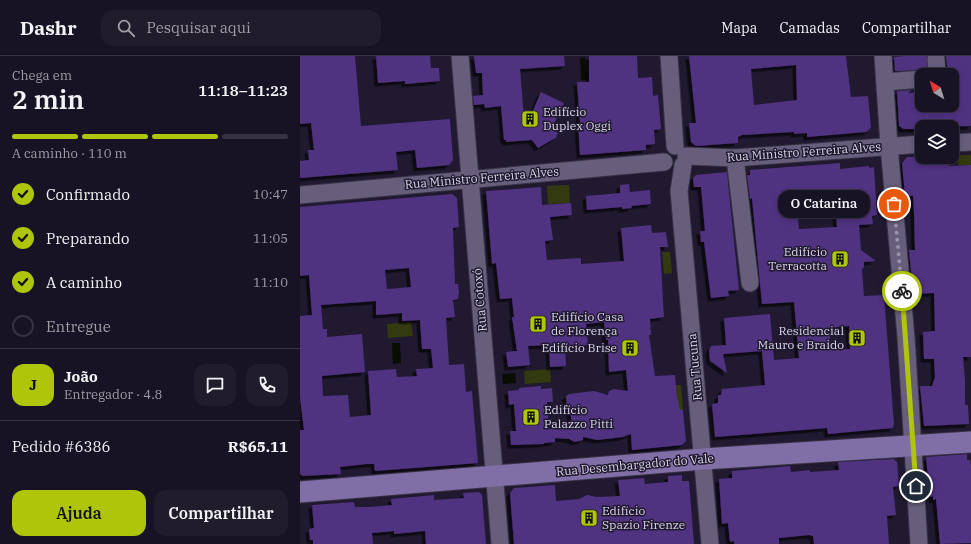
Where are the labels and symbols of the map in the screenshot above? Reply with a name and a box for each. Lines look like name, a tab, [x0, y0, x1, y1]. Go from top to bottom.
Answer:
north arrow	[915, 68, 959, 112]
place label: Edifício Duplex Oggi	[543, 104, 611, 133]
building icon: Edifício Duplex Oggi	[520, 109, 540, 129]
street label: Rua Ministro Ferreira Alves	[726, 139, 882, 164]
street label: Rua Ministro Ferreira Alves	[404, 163, 560, 192]
pin	[877, 187, 911, 221]
callout: O Catarina	[778, 190, 870, 218]
place label: Edifício Terracotta	[768, 244, 827, 273]
building icon: Edifício Terracotta	[830, 249, 850, 269]
street label: Rua Cotoxó	[469, 268, 490, 332]
courier	[882, 271, 922, 311]
place label: Edifício Casa de Florença	[551, 309, 624, 338]
building icon: Edifício Casa de Florença	[528, 314, 548, 334]
place label: Residencial Mauro e Braido	[758, 323, 844, 352]
building icon: Residencial Mauro e Braido	[847, 328, 867, 348]
street label: Rua Tucuna	[684, 332, 705, 401]
building icon: Edifício Brise	[620, 338, 640, 358]
place label: Edifício Brise	[542, 340, 617, 355]
place label: Edifício Palazzo Pitti	[544, 402, 613, 431]
building icon: Edifício Palazzo Pitti	[521, 407, 541, 427]
street label: Rua Desembargador do Vale	[555, 450, 715, 479]
pin	[899, 469, 933, 503]
place label: Edifício Spazio Firenze	[602, 503, 685, 532]
building icon: Edifício Spazio Firenze	[579, 508, 599, 528]

